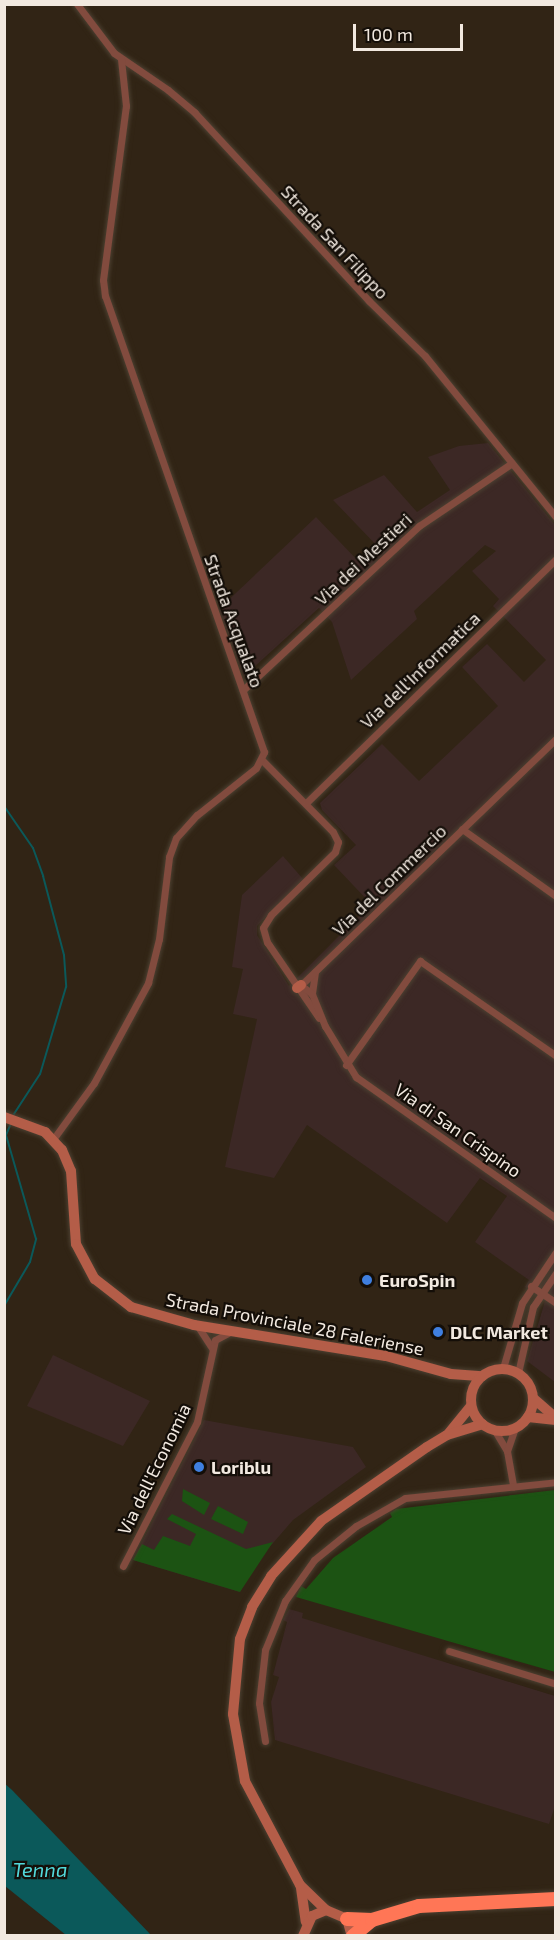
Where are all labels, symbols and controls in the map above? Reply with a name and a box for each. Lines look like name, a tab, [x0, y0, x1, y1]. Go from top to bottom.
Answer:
scale bar	[356, 12, 466, 50]
text: 100 m	[364, 23, 413, 45]
street label: Strada San Filippo	[277, 181, 393, 303]
street label: Via dei Mestieri	[310, 508, 416, 610]
street label: Strada Acqualato	[200, 551, 268, 691]
street label: Via dell'Informatica	[356, 607, 484, 733]
street label: Via del Commercio	[327, 820, 451, 940]
street label: Via di San Crispino	[391, 1078, 525, 1182]
place label: EuroSpin	[379, 1269, 455, 1291]
marker: EuroSpin	[360, 1273, 374, 1287]
street label: Strada Provinciale 28 Faleriense	[164, 1288, 426, 1360]
place label: DLC Market	[450, 1321, 548, 1343]
marker: DLC Market	[431, 1325, 445, 1339]
street label: Via dell'Economia	[113, 1400, 195, 1538]
place label: Loriblu	[211, 1456, 271, 1478]
marker: Loriblu	[192, 1460, 206, 1474]
water label: Tenna	[13, 1857, 67, 1881]

